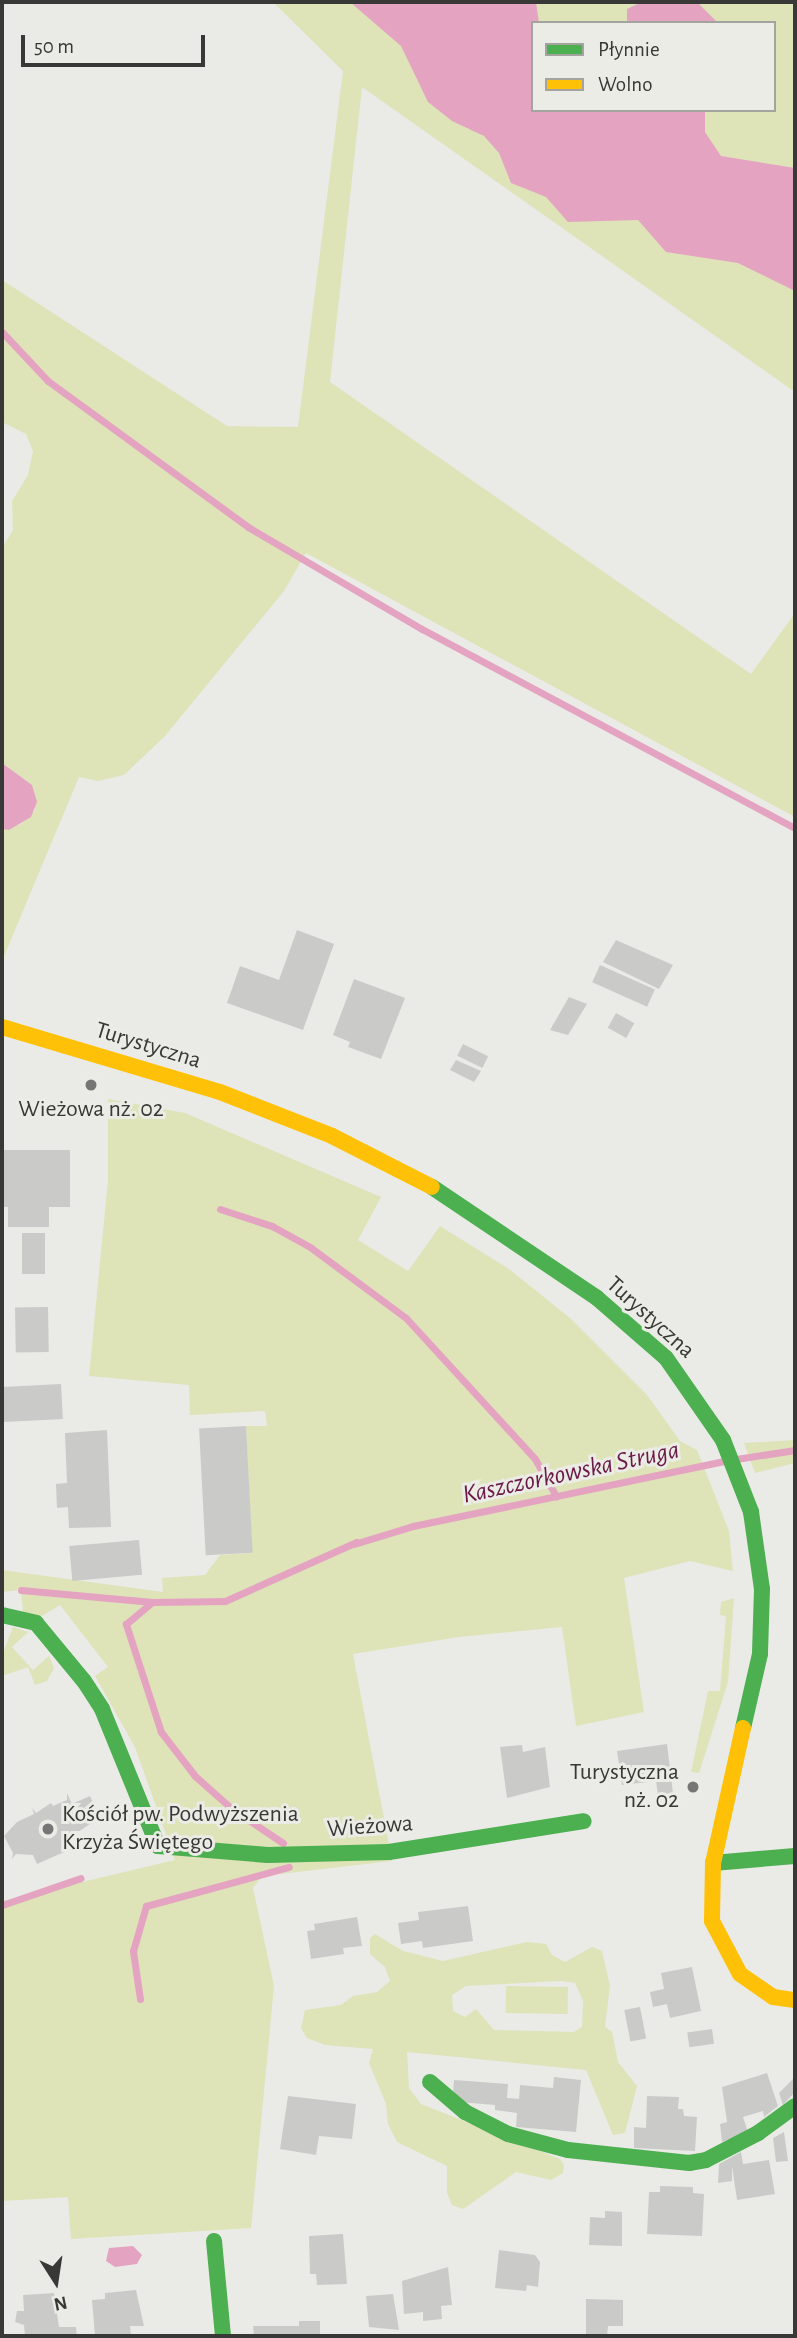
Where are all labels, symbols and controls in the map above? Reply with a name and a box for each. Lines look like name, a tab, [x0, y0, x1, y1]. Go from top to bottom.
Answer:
scale bar	[24, 21, 208, 65]
legend	[531, 21, 776, 112]
text: 50 m	[34, 36, 74, 57]
text: Płynnie	[598, 39, 660, 60]
text: Wolno	[598, 74, 652, 95]
street label: Turystyczna	[92, 1016, 204, 1076]
marker: Wieżowa nż. 02	[83, 1077, 99, 1093]
place label: Wieżowa nż. 02	[18, 1096, 164, 1124]
street label: Turystyczna	[600, 1271, 700, 1365]
water label: Kaszczorkowska Struga	[460, 1435, 682, 1511]
place label: Turystyczna nż. 02	[570, 1759, 679, 1815]
marker: Turystyczna nż. 02	[685, 1779, 701, 1795]
place label: Kościół pw. Podwyższenia Krzyża Świętego	[62, 1801, 299, 1857]
street label: Wieżowa	[326, 1810, 414, 1844]
marker: Kościół pw. Podwyższenia Krzyża Świętego	[40, 1821, 56, 1837]
north arrow	[21, 2247, 91, 2317]
text: N	[52, 2292, 69, 2314]

